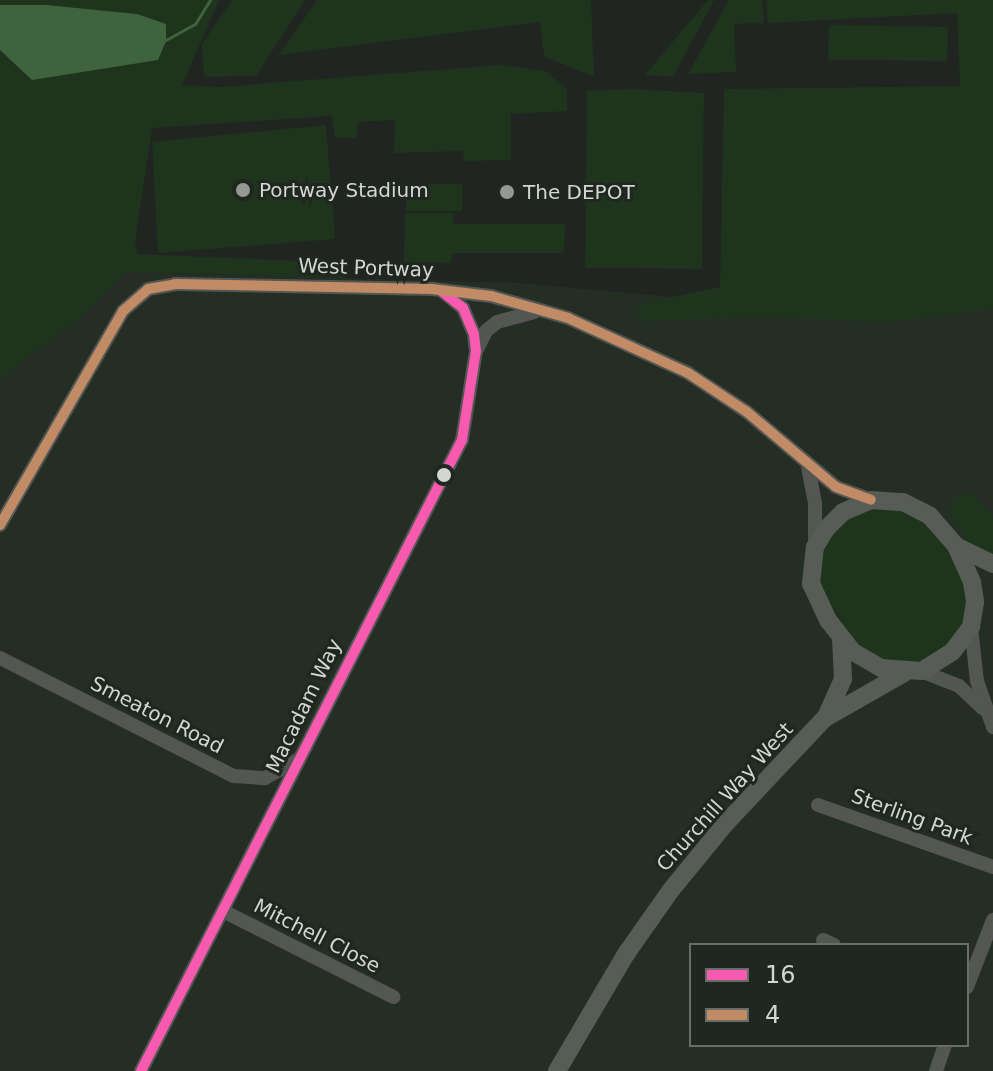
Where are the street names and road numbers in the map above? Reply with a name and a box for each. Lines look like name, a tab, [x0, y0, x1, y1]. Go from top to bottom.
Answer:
street label: West Portway	[298, 254, 434, 282]
street label: Macadam Way	[261, 635, 347, 777]
street label: Smeaton Road	[86, 671, 228, 759]
street label: Churchill Way West	[652, 718, 798, 876]
street label: Sterling Park	[848, 784, 976, 850]
street label: Mitchell Close	[250, 894, 384, 978]

